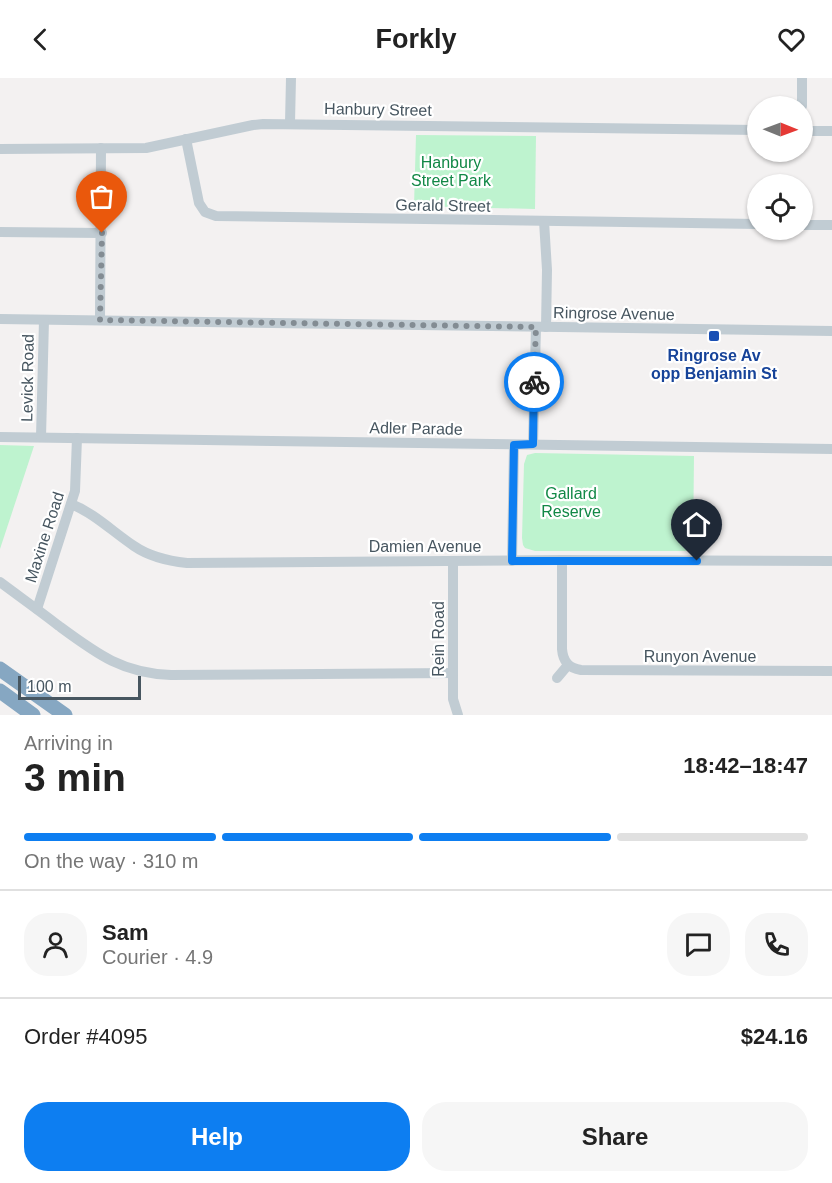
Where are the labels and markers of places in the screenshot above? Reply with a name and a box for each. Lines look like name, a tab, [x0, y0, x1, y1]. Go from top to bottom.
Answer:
pin	[76, 171, 127, 233]
marker: Ringrose Av opp Benjamin St	[707, 329, 721, 343]
place label: Ringrose Av opp Benjamin St	[651, 347, 778, 382]
pin	[671, 499, 722, 561]

